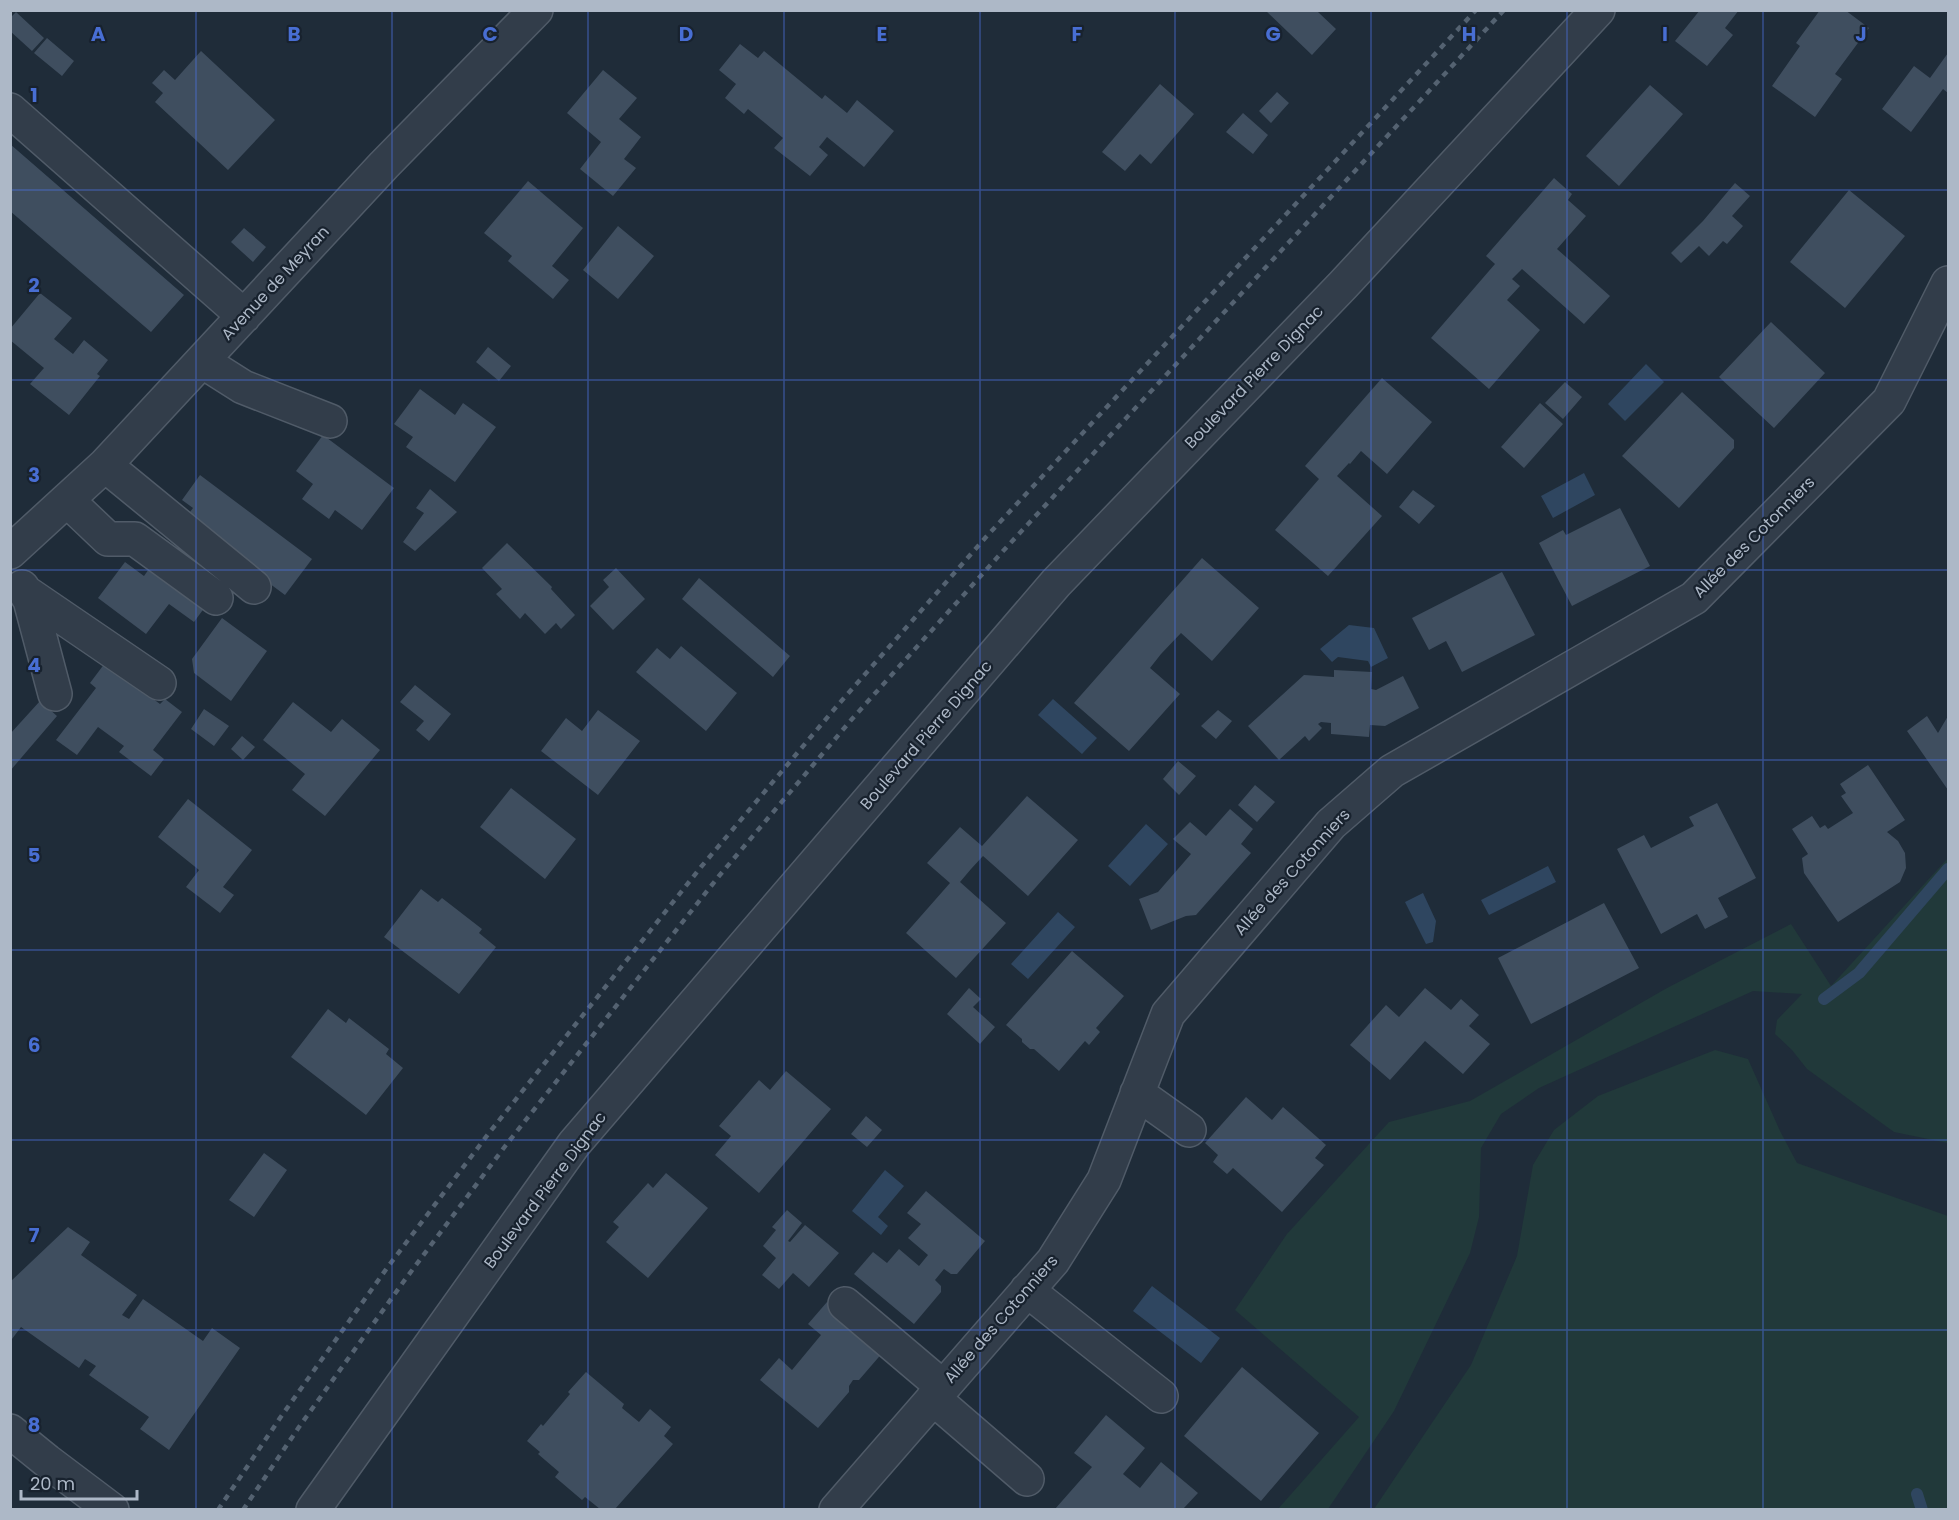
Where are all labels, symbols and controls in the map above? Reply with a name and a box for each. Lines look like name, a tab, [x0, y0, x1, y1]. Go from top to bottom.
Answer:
text: A	[91, 20, 106, 48]
text: B	[287, 20, 301, 48]
text: C	[482, 20, 498, 48]
text: D	[679, 20, 693, 48]
text: E	[877, 20, 887, 48]
text: F	[1072, 20, 1083, 48]
text: G	[1265, 20, 1281, 48]
text: H	[1462, 20, 1476, 48]
text: I	[1662, 20, 1668, 48]
text: J	[1855, 20, 1867, 48]
text: 1	[30, 81, 38, 109]
street label: Avenue de Meyran	[216, 221, 334, 345]
text: 2	[28, 271, 40, 299]
street label: Boulevard Pierre Dignac	[1179, 300, 1329, 454]
text: 3	[28, 461, 40, 489]
street label: Allée des Cotonniers	[1688, 471, 1820, 603]
text: 4	[27, 651, 41, 679]
street label: Boulevard Pierre Dignac	[855, 655, 998, 815]
street label: Allée des Cotonniers	[1229, 804, 1355, 940]
text: 5	[28, 841, 41, 869]
text: 6	[28, 1031, 40, 1059]
street label: Boulevard Pierre Dignac	[478, 1107, 612, 1273]
text: 7	[29, 1221, 40, 1249]
street label: Allée des Cotonniers	[939, 1250, 1063, 1388]
text: 8	[28, 1411, 40, 1439]
scale bar	[21, 1463, 136, 1501]
text: 20 m	[30, 1471, 75, 1496]

